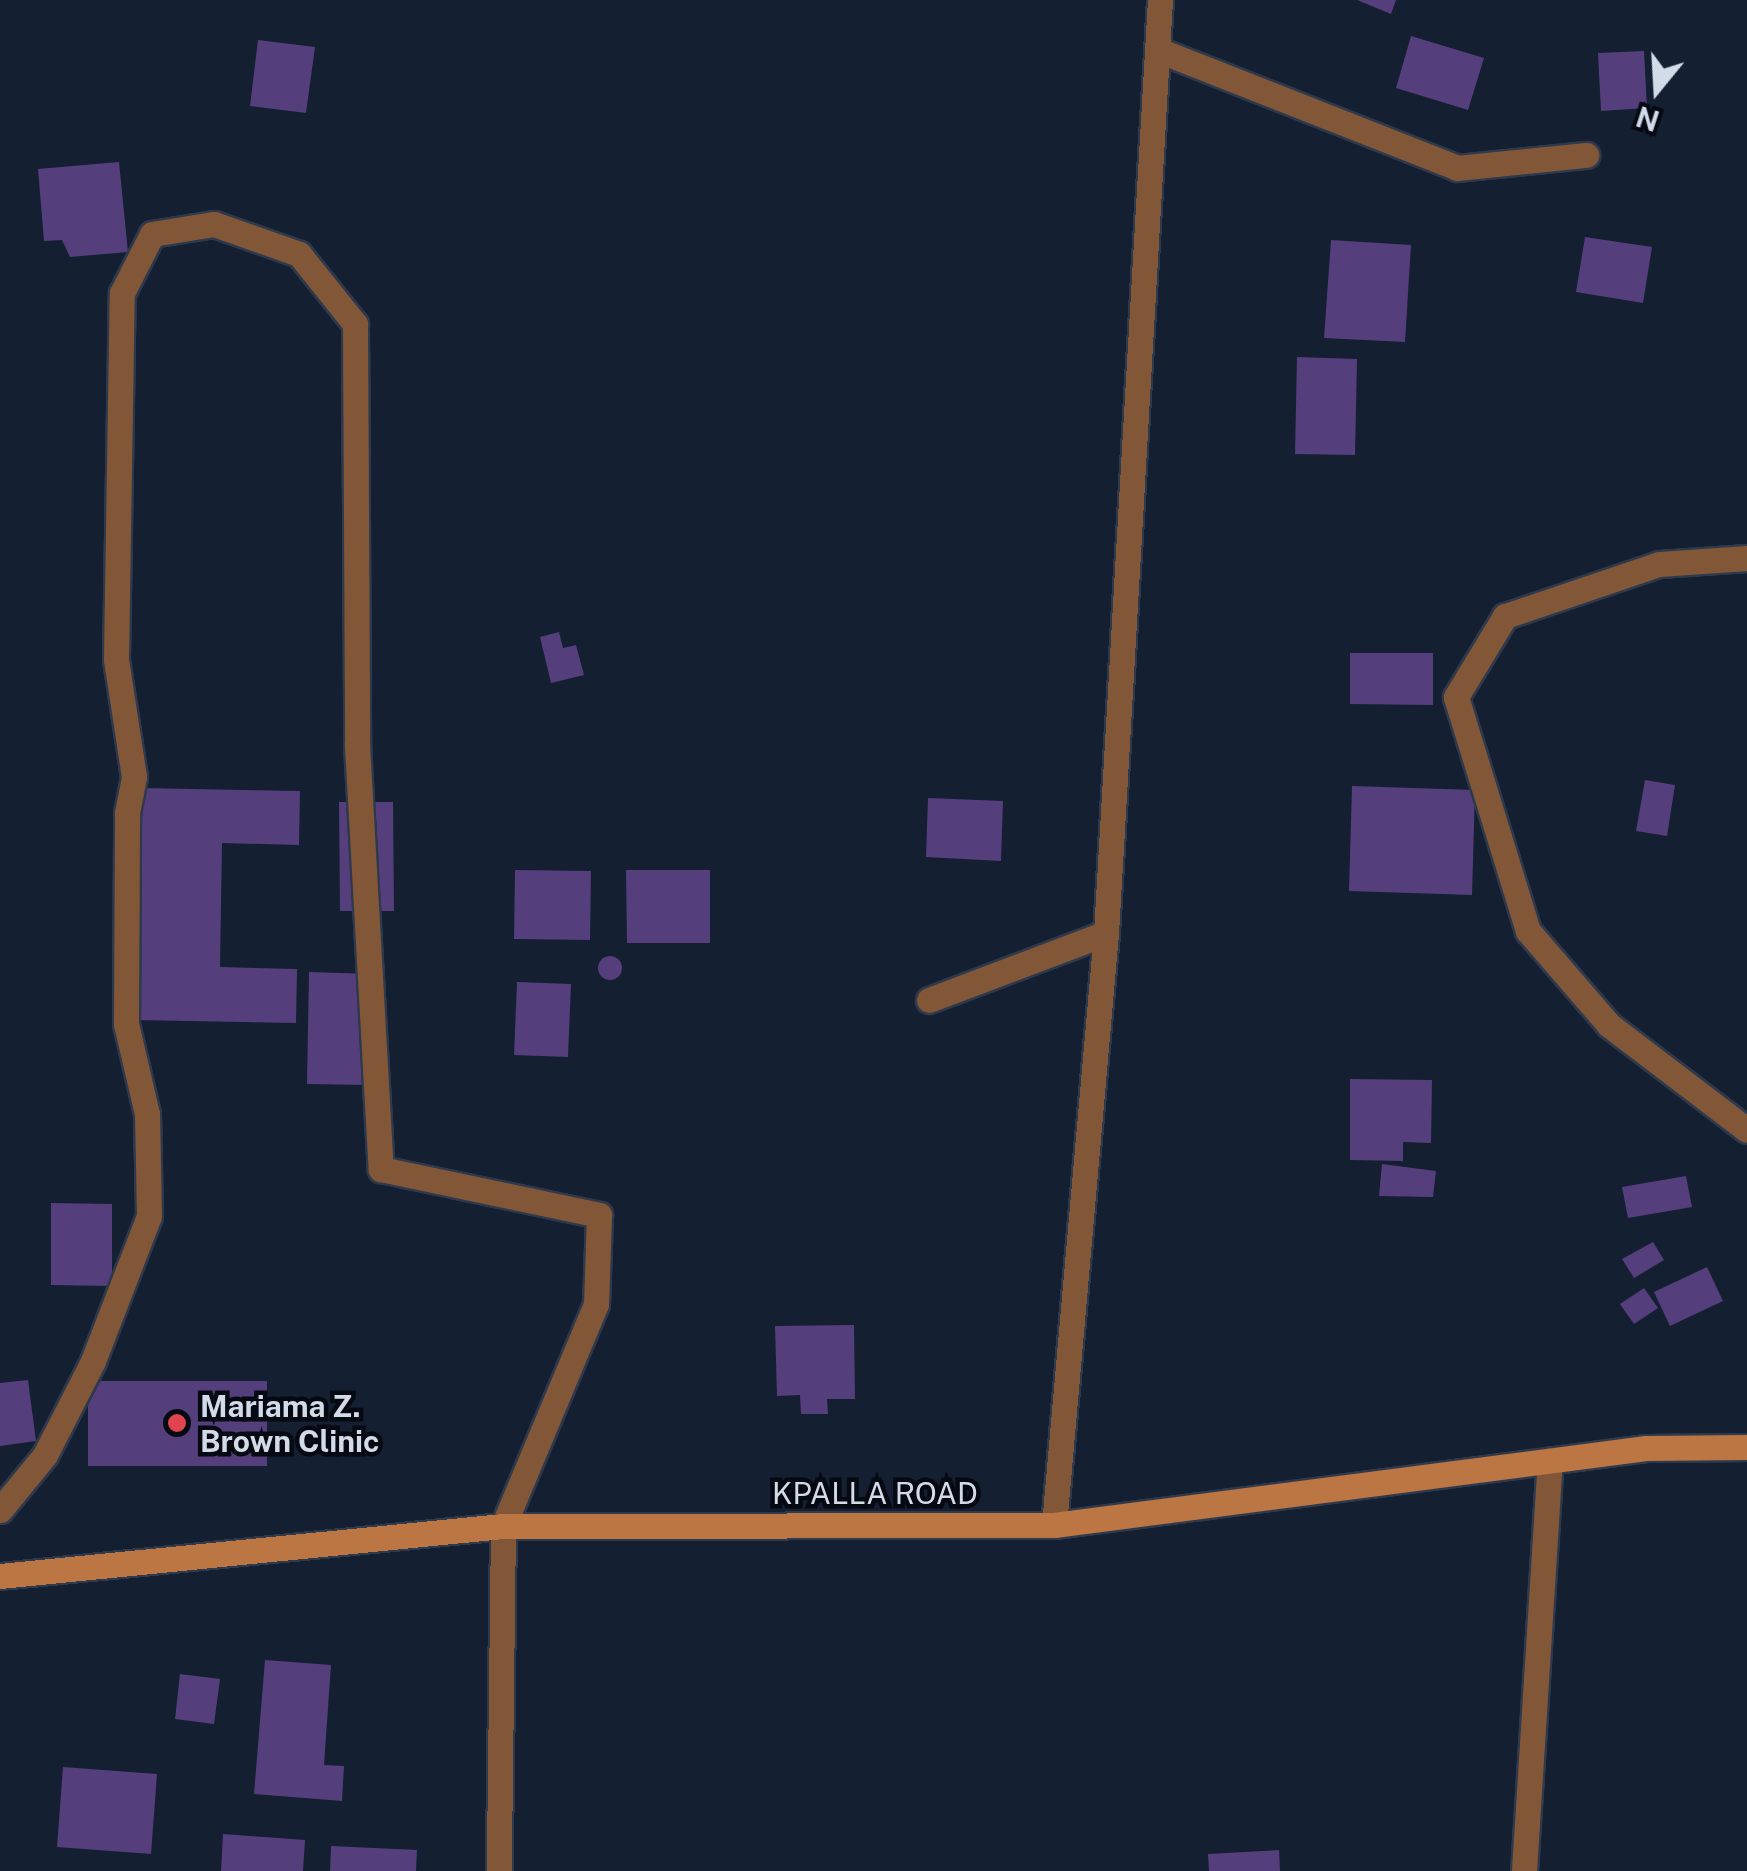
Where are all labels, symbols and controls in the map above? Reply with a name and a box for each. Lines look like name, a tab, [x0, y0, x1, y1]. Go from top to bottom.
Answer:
north arrow	[1607, 40, 1707, 140]
text: N	[1632, 100, 1663, 138]
place label: Mariama Z. Brown Clinic	[200, 1388, 379, 1458]
marker: Mariama Z. Brown Clinic	[164, 1410, 190, 1436]
street label: KPALLA ROAD	[772, 1475, 978, 1511]

